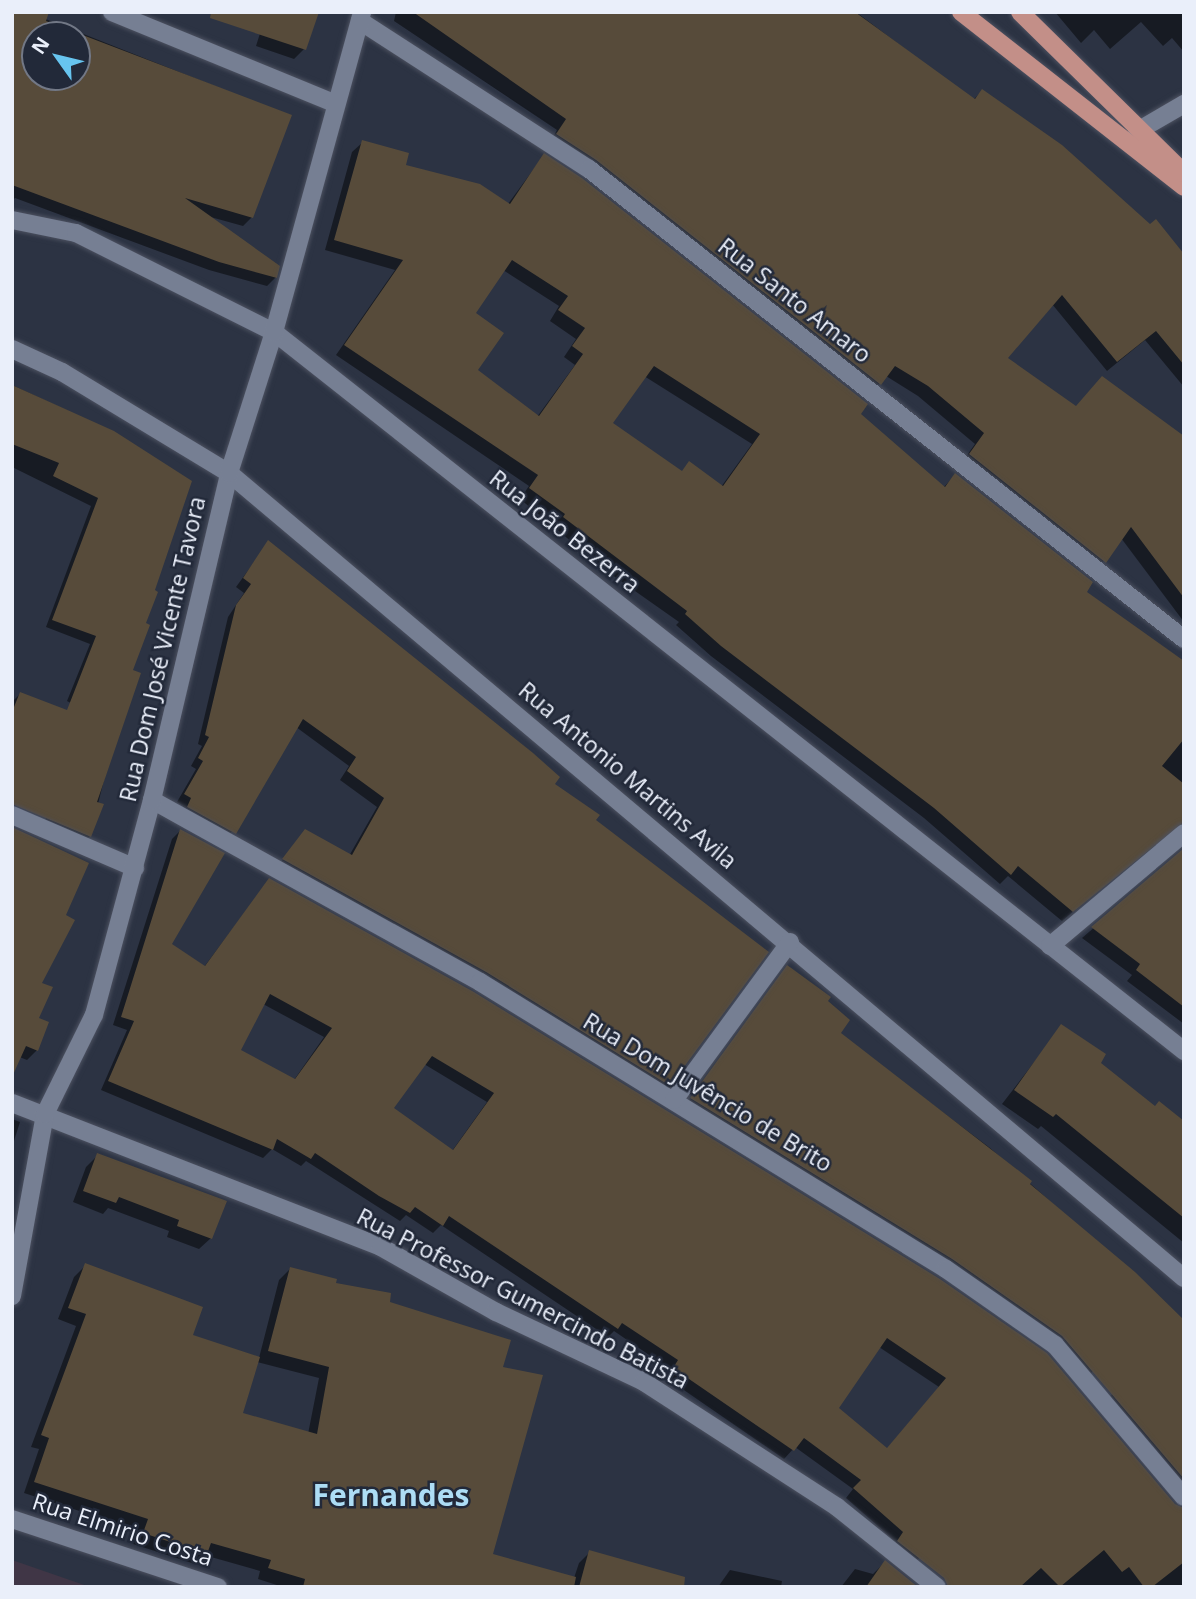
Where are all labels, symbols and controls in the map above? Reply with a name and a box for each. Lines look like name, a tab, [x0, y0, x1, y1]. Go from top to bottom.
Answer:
north arrow	[21, 21, 91, 91]
text: N	[25, 32, 55, 59]
street label: Rua Santo Amaro	[713, 232, 877, 368]
street label: Rua João Bezerra	[485, 464, 645, 598]
street label: Rua Dom José Vicente Tavora	[113, 494, 211, 804]
street label: Rua Antonio Martins Avila	[513, 676, 743, 874]
street label: Rua Dom Juvêncio de Brito	[579, 1007, 837, 1177]
street label: Rua Professor Gumercindo Batista	[352, 1202, 694, 1394]
district label: Fernandes	[313, 1477, 469, 1513]
street label: Rua Elmirio Costa	[29, 1487, 217, 1571]

